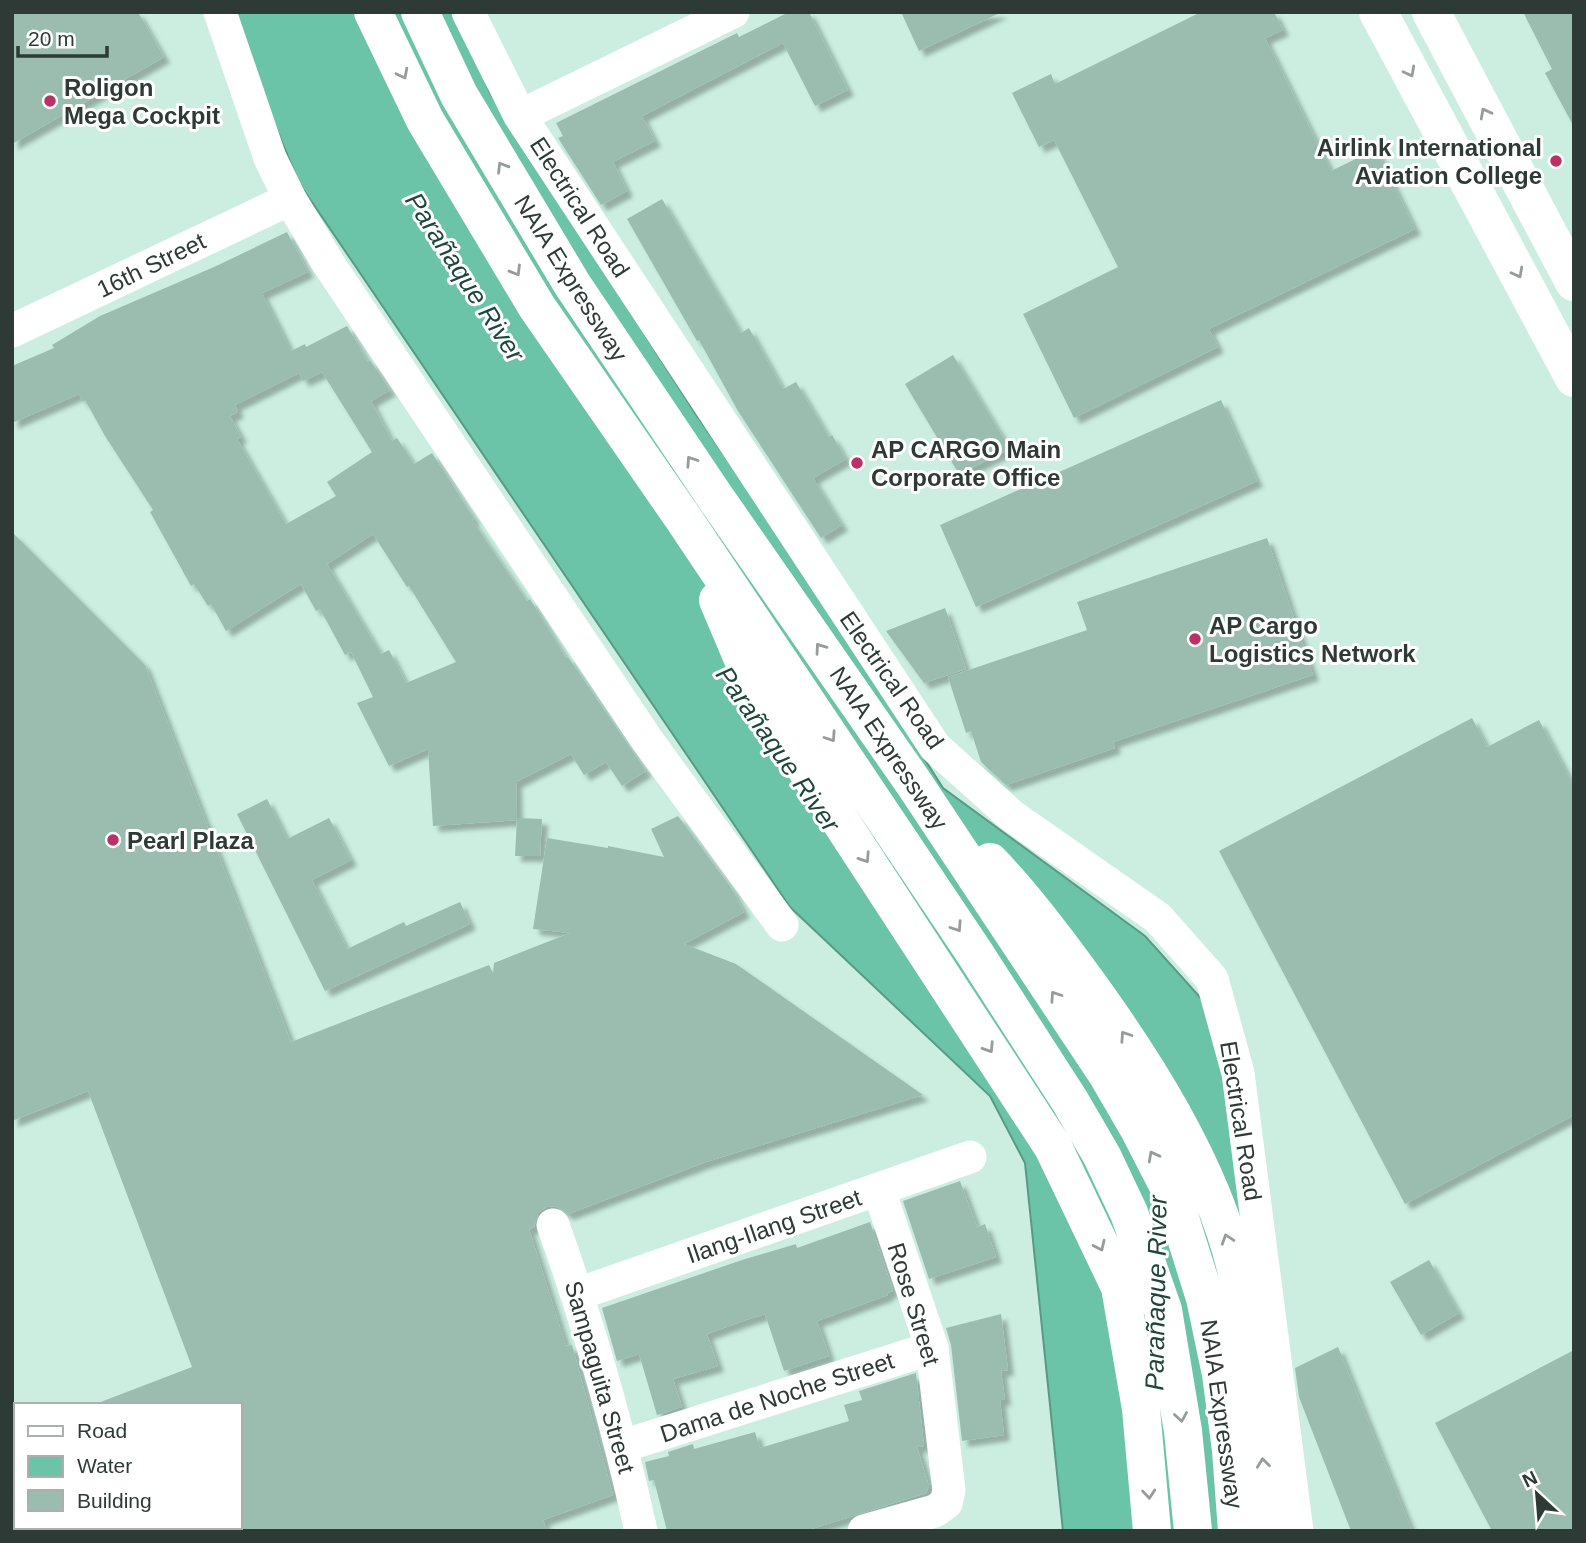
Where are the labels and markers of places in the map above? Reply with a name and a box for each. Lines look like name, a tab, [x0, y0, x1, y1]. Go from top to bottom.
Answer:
place label: Roligon Mega Cockpit	[64, 74, 220, 129]
marker: Roligon Mega Cockpit	[42, 93, 58, 109]
place label: Airlink International Aviation College	[1317, 134, 1542, 189]
marker: Airlink International Aviation College	[1548, 153, 1564, 169]
place label: AP CARGO Main Corporate Office	[871, 436, 1061, 491]
marker: AP CARGO Main Corporate Office	[849, 455, 865, 471]
place label: AP Cargo Logistics Network	[1209, 612, 1416, 667]
marker: AP Cargo Logistics Network	[1187, 631, 1203, 647]
place label: Pearl Plaza	[127, 827, 254, 854]
marker: Pearl Plaza	[105, 832, 121, 848]

